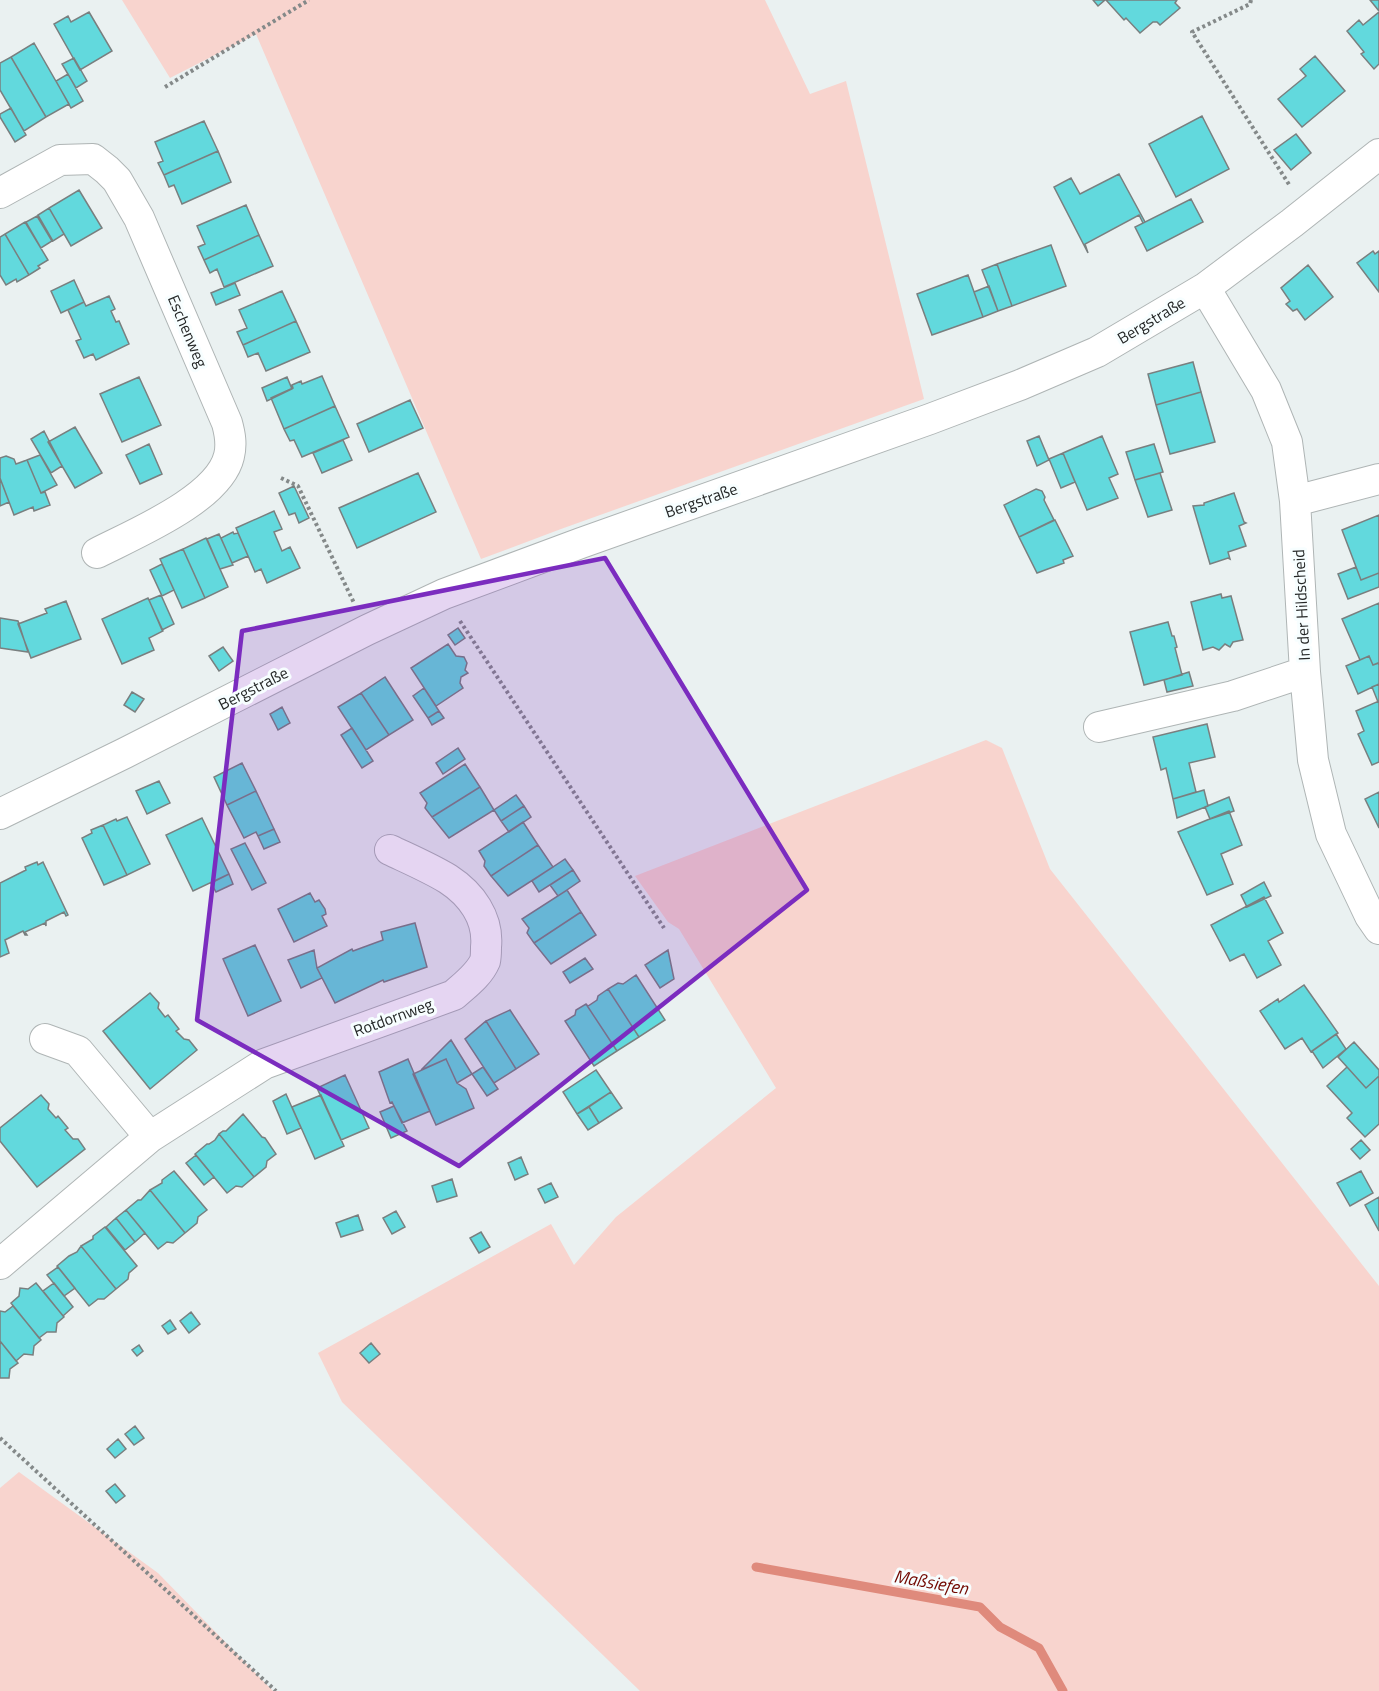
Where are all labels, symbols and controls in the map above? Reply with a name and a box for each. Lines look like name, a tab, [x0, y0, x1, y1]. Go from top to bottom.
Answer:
street label: Bergstraße	[1112, 290, 1190, 350]
street label: Eschenweg	[162, 291, 214, 371]
street label: Bergstraße	[661, 476, 741, 524]
street label: In der Hildscheid	[1286, 549, 1316, 661]
street label: Bergstraße	[214, 660, 292, 716]
street label: Rotdornweg	[350, 992, 436, 1042]
water label: Maßsiefen	[892, 1562, 971, 1602]

